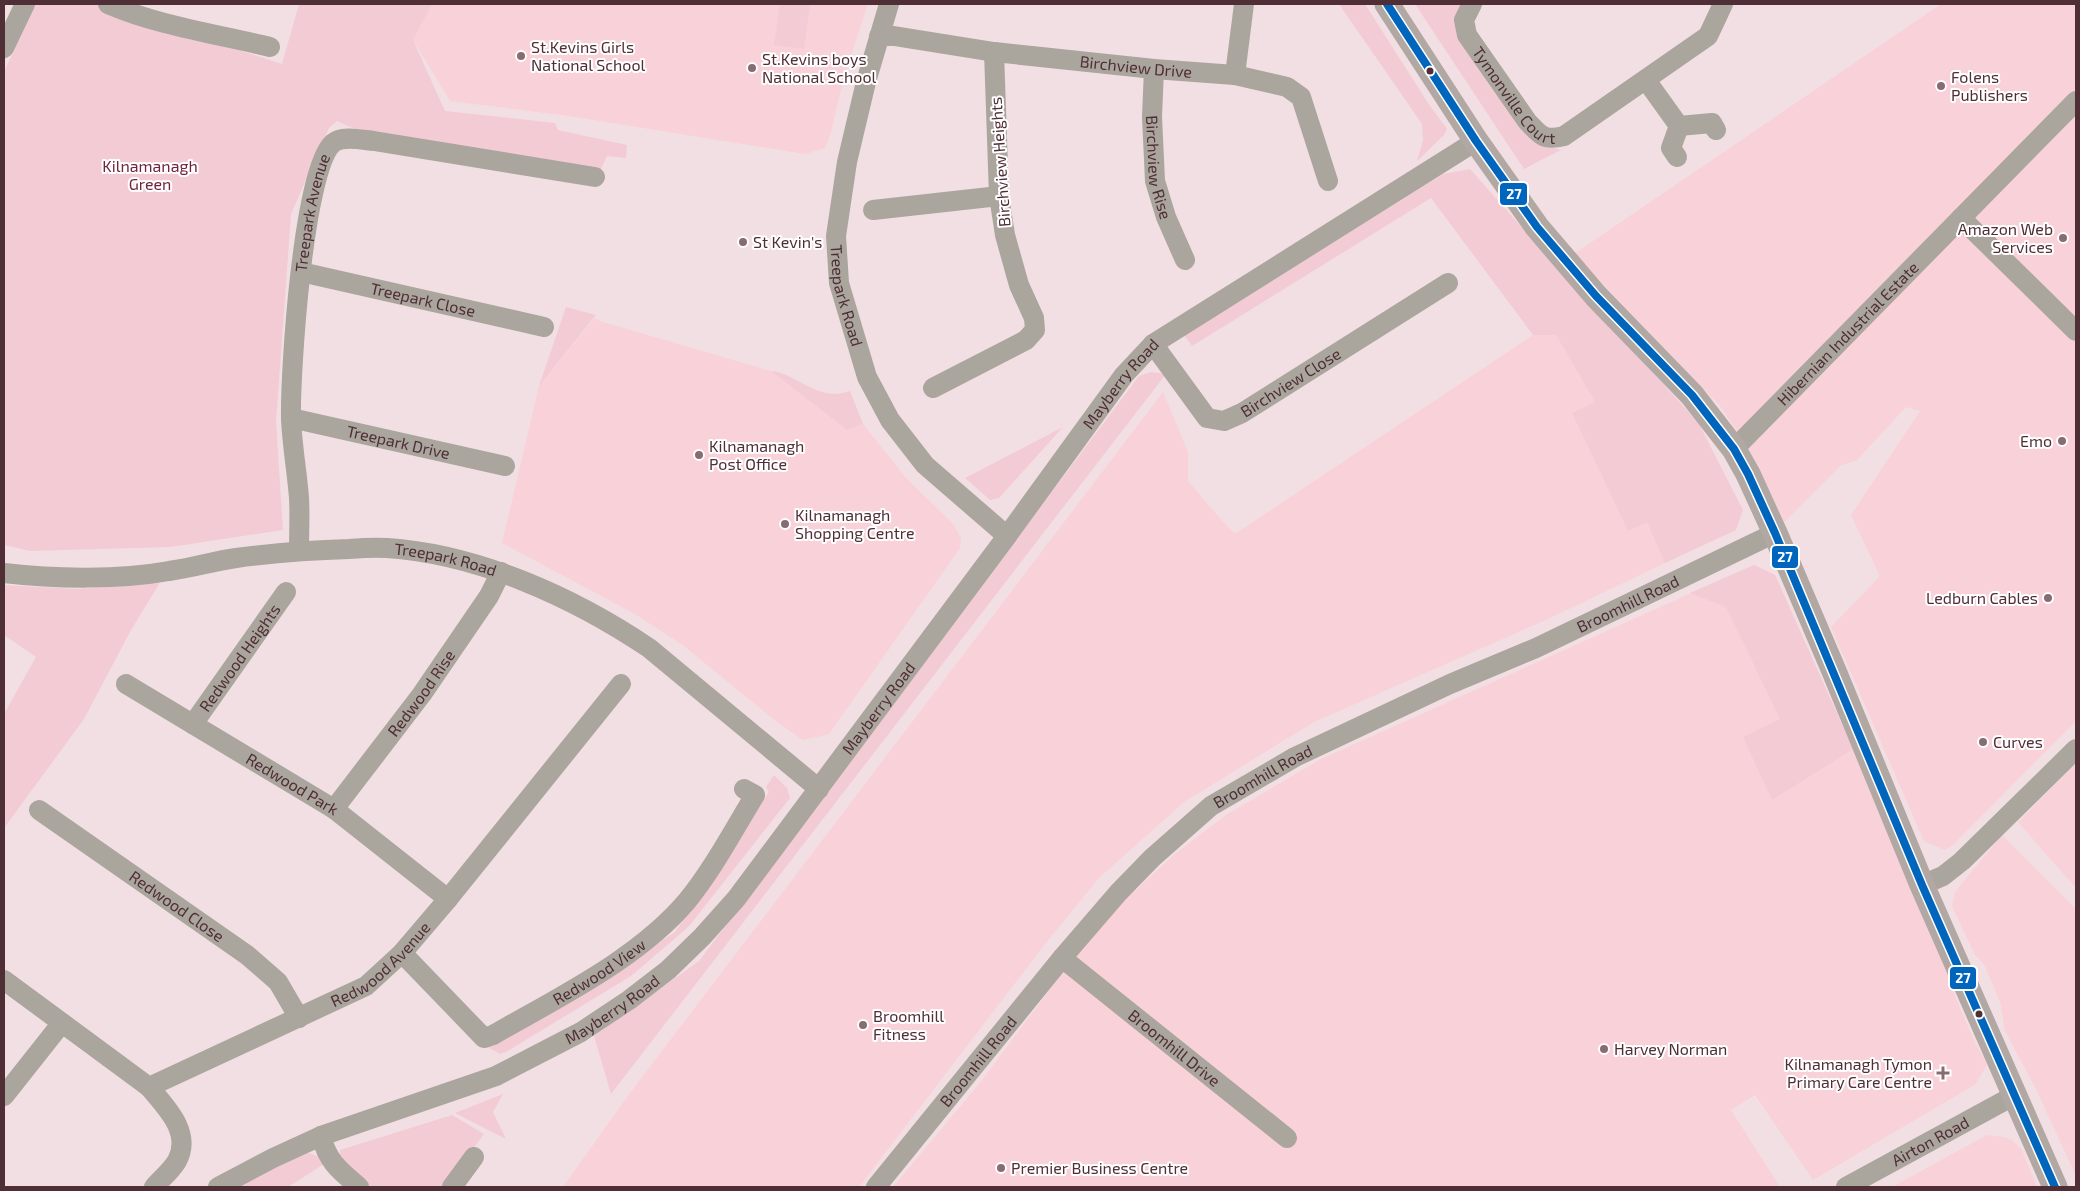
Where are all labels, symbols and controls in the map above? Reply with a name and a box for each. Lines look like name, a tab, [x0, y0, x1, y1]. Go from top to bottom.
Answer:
place label: St.Kevins Girls National School	[531, 37, 645, 74]
street label: Tymonville Court	[1469, 43, 1555, 147]
place label: St.Kevins boys National School	[762, 49, 876, 86]
marker: St.Kevins Girls National School	[515, 50, 527, 62]
street label: Birchview Drive	[1079, 51, 1193, 81]
marker: St.Kevins boys National School	[746, 62, 758, 74]
unlabelled marker	[1425, 66, 1435, 76]
place label: Folens Publishers	[1951, 67, 2028, 104]
marker: Folens Publishers	[1935, 80, 1947, 92]
street label: Birchview Heights	[985, 96, 1014, 228]
street label: Birchview Rise	[1143, 115, 1176, 221]
street label: Treepark Avenue	[291, 150, 333, 273]
park label: Kilnamanagh Green	[102, 156, 198, 193]
line badge: 27	[1499, 182, 1528, 206]
text: 27	[1506, 185, 1522, 202]
place label: Amazon Web Services	[1958, 219, 2053, 256]
place label: St Kevin's	[753, 232, 822, 251]
marker: Amazon Web Services	[2057, 232, 2069, 244]
marker: St Kevin's	[737, 236, 749, 248]
street label: Treepark Road	[828, 244, 867, 348]
street label: Hibernian Industrial Estate	[1773, 257, 1922, 409]
street label: Treepark Close	[369, 278, 477, 320]
street label: Mayberry Road	[1078, 334, 1162, 432]
street label: Birchview Close	[1237, 343, 1344, 421]
street label: Treepark Drive	[345, 421, 452, 462]
place label: Emo	[2020, 431, 2052, 450]
marker: Emo	[2056, 435, 2068, 447]
place label: Kilnamanagh Post Office	[709, 436, 804, 473]
marker: Kilnamanagh Post Office	[693, 449, 705, 461]
place label: Kilnamanagh Shopping Centre	[795, 505, 915, 542]
marker: Kilnamanagh Shopping Centre	[779, 518, 791, 530]
street label: Treepark Road	[394, 539, 499, 579]
line badge: 27	[1771, 545, 1799, 569]
text: 27	[1777, 548, 1793, 565]
street label: Broomhill Road	[1573, 571, 1682, 636]
place label: Ledburn Cables	[1926, 588, 2038, 607]
marker: Ledburn Cables	[2042, 592, 2054, 604]
street label: Redwood Heights	[195, 600, 284, 715]
street label: Redwood Rise	[383, 646, 458, 740]
street label: Mayberry Road	[837, 658, 919, 758]
place label: Curves	[1993, 732, 2043, 751]
marker: Curves	[1977, 736, 1989, 748]
street label: Broomhill Road	[1210, 740, 1315, 812]
street label: Redwood Park	[243, 748, 342, 819]
street label: Redwood Close	[126, 866, 228, 945]
street label: Redwood Avenue	[327, 918, 434, 1010]
street label: Redwood View	[549, 935, 649, 1008]
line badge: 27	[1949, 966, 1977, 990]
text: 27	[1955, 969, 1971, 986]
street label: Mayberry Road	[561, 970, 663, 1048]
street label: Broomhill Drive	[1125, 1005, 1225, 1090]
place label: Broomhill Fitness	[873, 1006, 944, 1043]
unlabelled marker	[1974, 1009, 1984, 1019]
street label: Broomhill Road	[935, 1012, 1020, 1110]
marker: Broomhill Fitness	[857, 1019, 869, 1031]
place label: Harvey Norman	[1614, 1039, 1727, 1058]
marker: Harvey Norman	[1598, 1043, 1610, 1055]
place label: Kilnamanagh Tymon Primary Care Centre	[1784, 1054, 1932, 1091]
marker: Kilnamanagh Tymon Primary Care Centre	[1936, 1066, 1950, 1080]
street label: Airton Road	[1888, 1112, 1972, 1169]
place label: Premier Business Centre	[1011, 1158, 1188, 1177]
marker: Premier Business Centre	[995, 1162, 1007, 1174]

